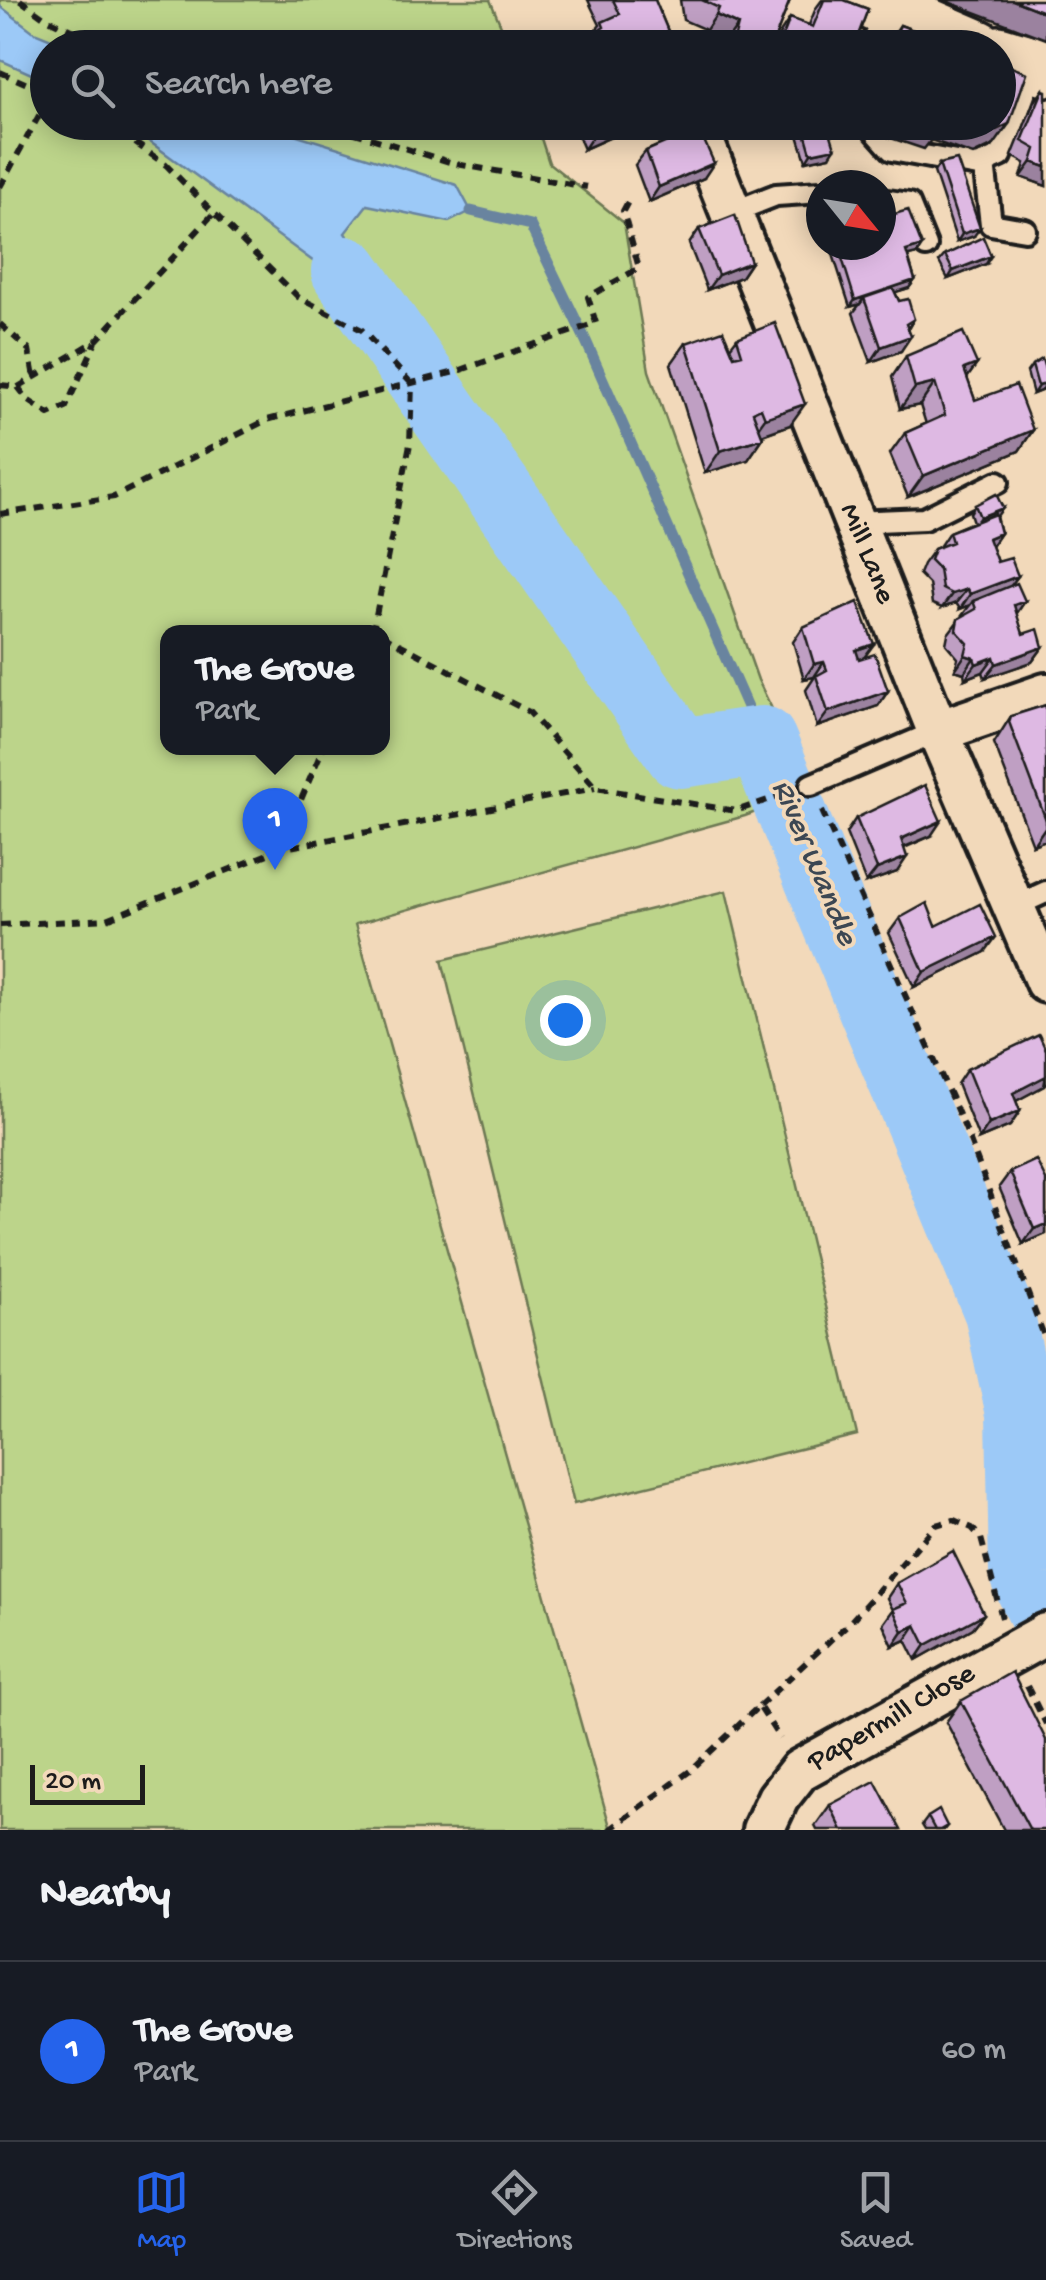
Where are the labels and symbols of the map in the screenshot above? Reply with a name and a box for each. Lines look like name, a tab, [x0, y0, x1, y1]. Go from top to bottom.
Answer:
north arrow	[806, 170, 896, 260]
street label: Mill Lane	[830, 499, 902, 610]
water label: River Wandle	[761, 775, 865, 953]
pin: 1	[242, 788, 308, 870]
your location	[540, 995, 591, 1046]
street label: Papermill Close	[801, 1657, 982, 1781]
scale bar	[30, 1760, 145, 1804]

